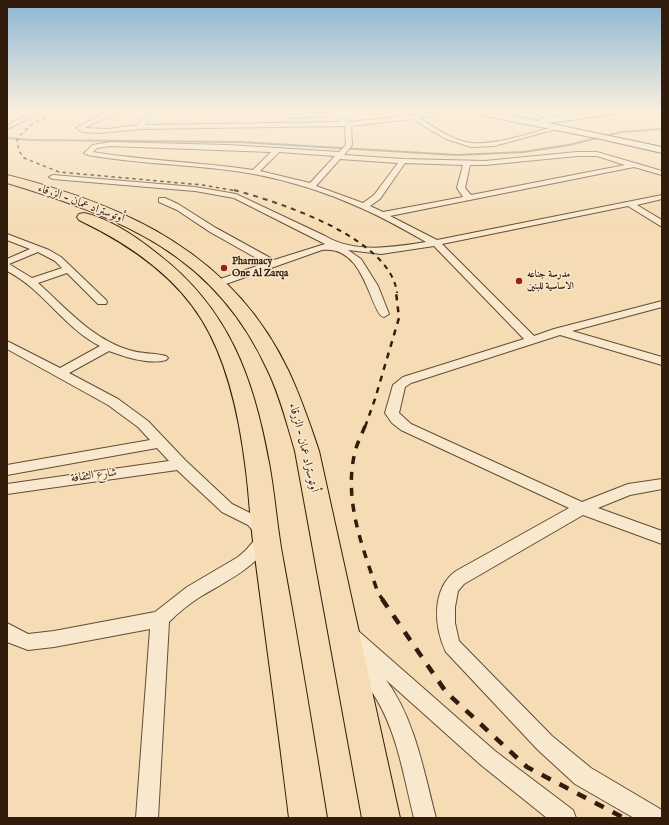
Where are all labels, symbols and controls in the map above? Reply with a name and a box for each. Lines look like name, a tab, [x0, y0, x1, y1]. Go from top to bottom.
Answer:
street label: أوتوستراد عمان - الزرقاء	[36, 182, 126, 226]
place label: Pharmacy One Al Zarqa	[232, 256, 288, 280]
marker: Pharmacy One Al Zarqa	[219, 263, 229, 273]
place label: مدرسة جناعه الاساسية للبنين	[527, 269, 574, 292]
marker: مدرسة جناعه الاساسية للبنين	[514, 276, 524, 286]
street label: أوتوستراد عمان - الزرقاء	[285, 402, 321, 494]
street label: شارع الثقافة	[70, 466, 118, 486]

